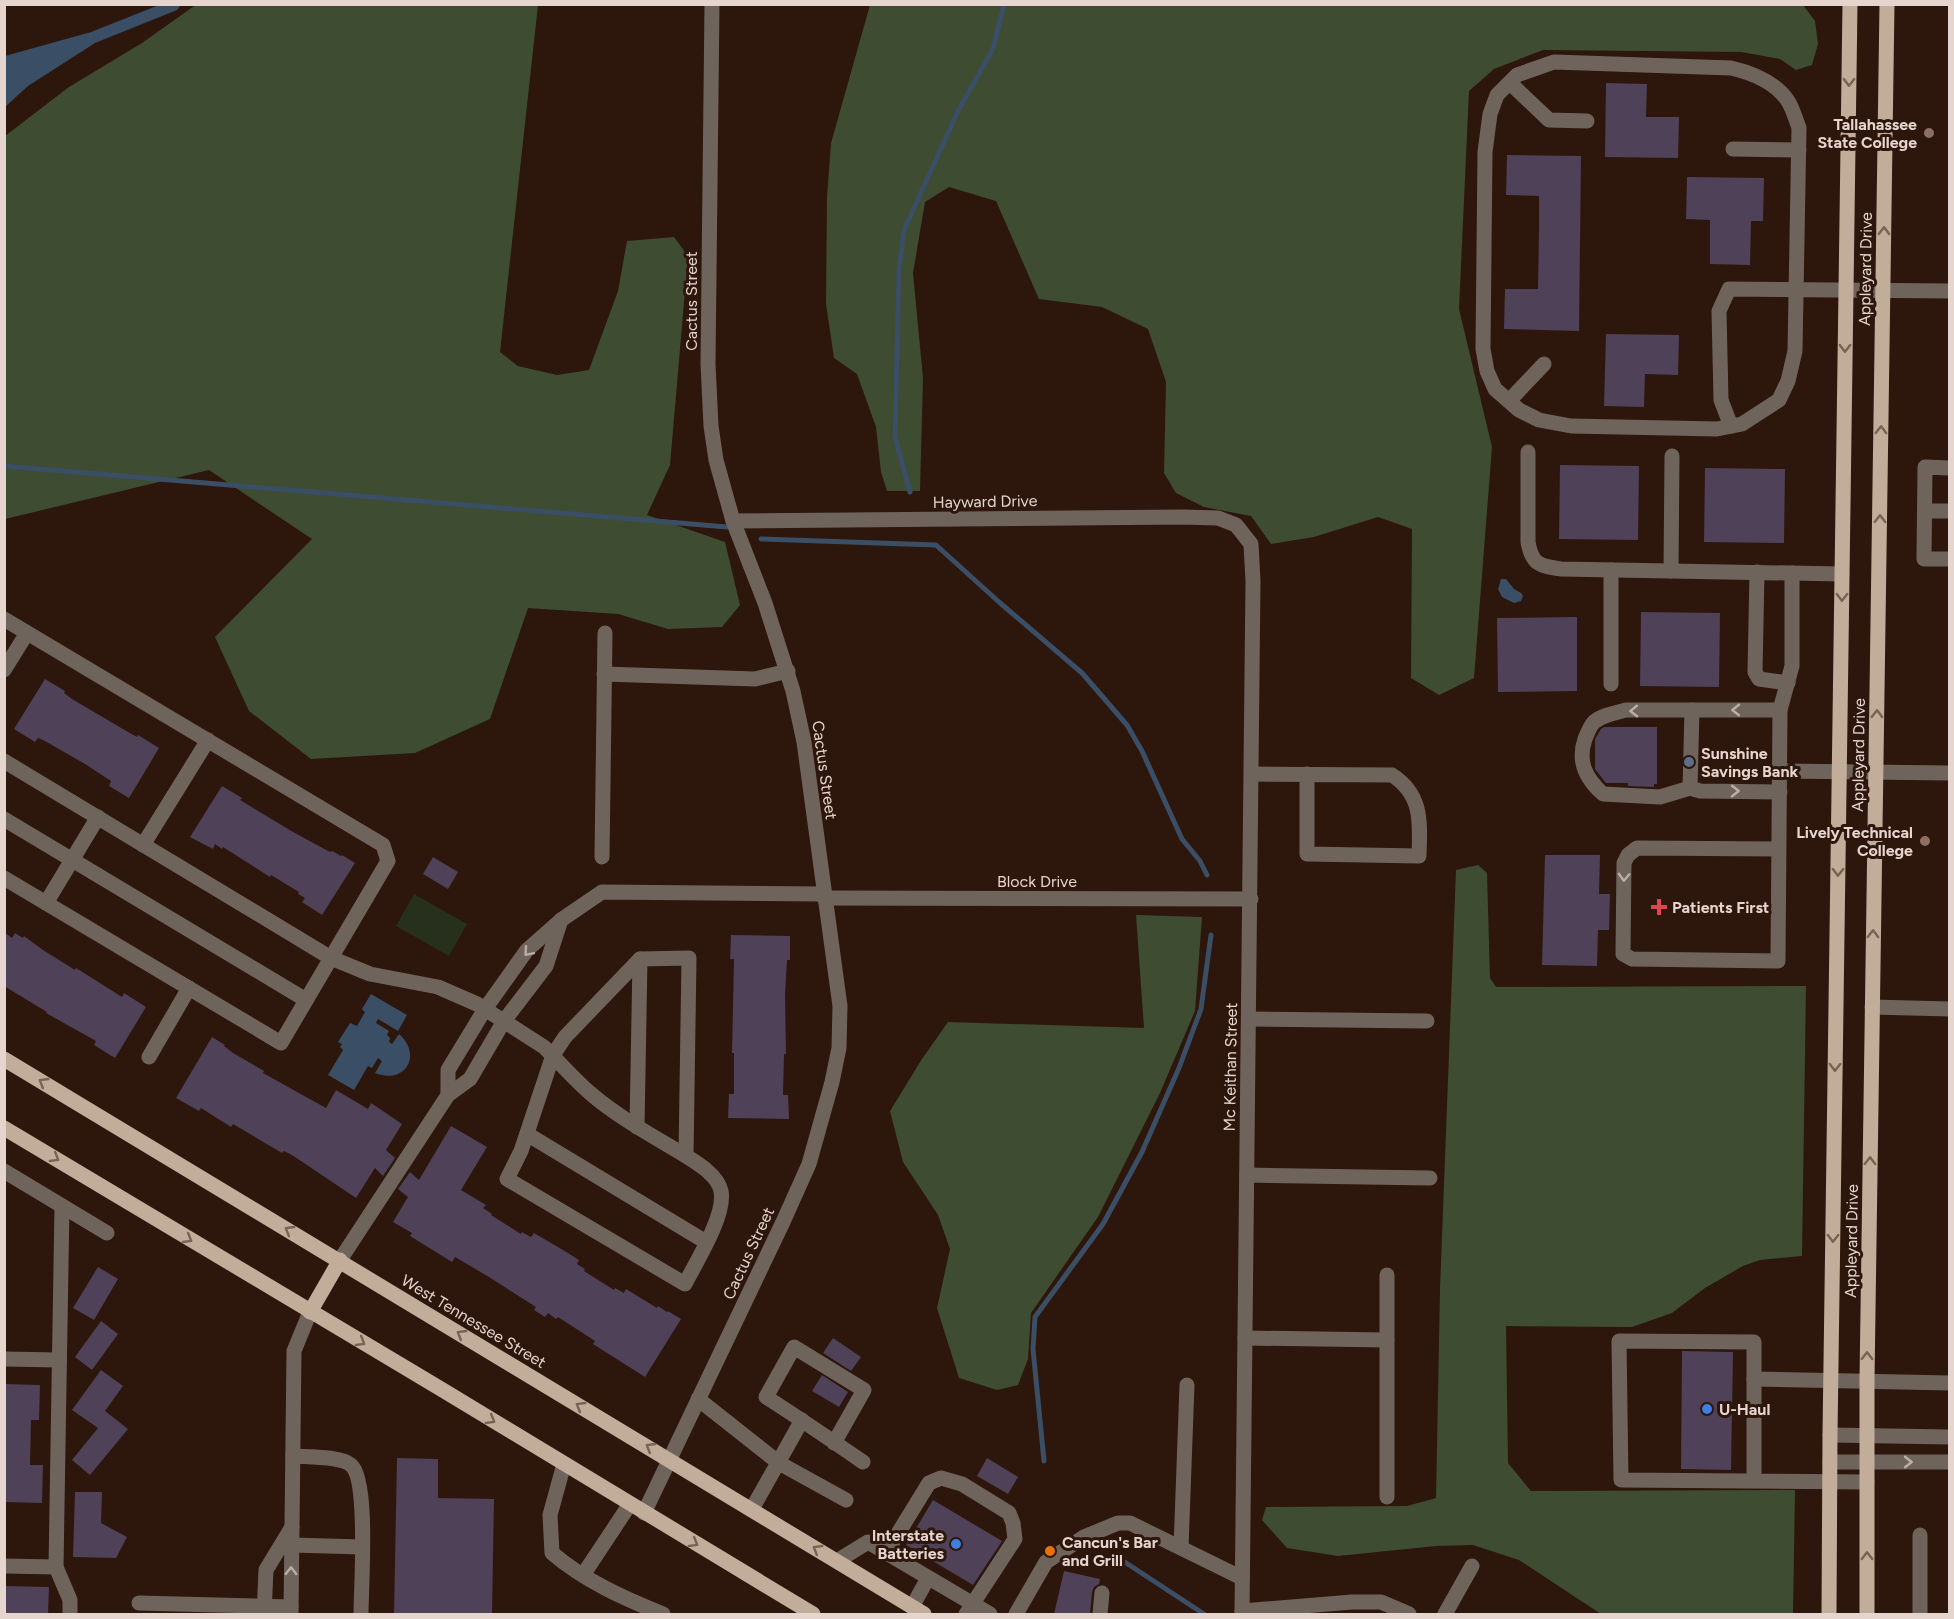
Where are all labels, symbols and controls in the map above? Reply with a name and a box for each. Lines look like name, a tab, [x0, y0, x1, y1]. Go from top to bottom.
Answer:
one-way arrow	[1843, 78, 1856, 87]
place label: Tallahassee State College	[1817, 115, 1917, 152]
marker: Tallahassee State College	[1922, 126, 1936, 140]
street label: Appleyard Drive	[1855, 212, 1876, 326]
one-way arrow	[1878, 227, 1890, 236]
street label: Cactus Street	[682, 251, 701, 351]
one-way arrow	[1839, 343, 1852, 352]
one-way arrow	[1875, 426, 1887, 435]
street label: Hayward Drive	[932, 491, 1038, 512]
one-way arrow	[1873, 514, 1886, 523]
one-way arrow	[1836, 592, 1848, 601]
street label: Appleyard Drive	[1848, 698, 1869, 812]
one-way arrow	[1629, 704, 1638, 717]
one-way arrow	[1732, 704, 1741, 716]
one-way arrow	[1870, 709, 1883, 718]
street label: Cactus Street	[808, 719, 841, 821]
place label: Sunshine Savings Bank	[1701, 744, 1798, 781]
marker: Sunshine Savings Bank	[1682, 755, 1696, 769]
one-way arrow	[1730, 785, 1739, 797]
place label: Lively Technical College	[1796, 823, 1913, 860]
marker: Lively Technical College	[1918, 834, 1932, 848]
one-way arrow	[1832, 867, 1844, 876]
street label: Block Drive	[997, 872, 1077, 891]
one-way arrow	[1618, 872, 1630, 881]
marker: Patients First	[1650, 898, 1668, 916]
place label: Patients First	[1672, 898, 1769, 917]
one-way arrow	[1867, 930, 1879, 939]
one-way arrow	[524, 945, 535, 956]
street label: Mc Keithan Street	[1220, 1002, 1241, 1132]
one-way arrow	[1829, 1062, 1841, 1071]
one-way arrow	[39, 1077, 49, 1089]
one-way arrow	[49, 1151, 59, 1163]
one-way arrow	[1864, 1156, 1876, 1165]
street label: Appleyard Drive	[1841, 1184, 1862, 1298]
street label: Cactus Street	[719, 1204, 778, 1302]
one-way arrow	[285, 1226, 295, 1238]
one-way arrow	[182, 1232, 192, 1243]
one-way arrow	[1827, 1233, 1839, 1242]
street label: West Tennessee Street	[398, 1271, 549, 1372]
one-way arrow	[457, 1330, 467, 1342]
one-way arrow	[355, 1335, 365, 1346]
one-way arrow	[1861, 1351, 1873, 1360]
place label: U-Haul	[1719, 1400, 1770, 1419]
one-way arrow	[576, 1401, 586, 1413]
marker: U-Haul	[1700, 1402, 1714, 1416]
one-way arrow	[485, 1412, 495, 1424]
one-way arrow	[646, 1443, 656, 1455]
one-way arrow	[1904, 1456, 1913, 1468]
place label: Interstate Batteries	[872, 1526, 945, 1563]
place label: Cancun's Bar and Grill	[1062, 1533, 1158, 1570]
one-way arrow	[688, 1536, 698, 1548]
marker: Interstate Batteries	[949, 1537, 963, 1551]
one-way arrow	[813, 1544, 823, 1556]
marker: Cancun's Bar and Grill	[1043, 1544, 1057, 1558]
one-way arrow	[1861, 1552, 1873, 1561]
one-way arrow	[285, 1566, 297, 1575]

